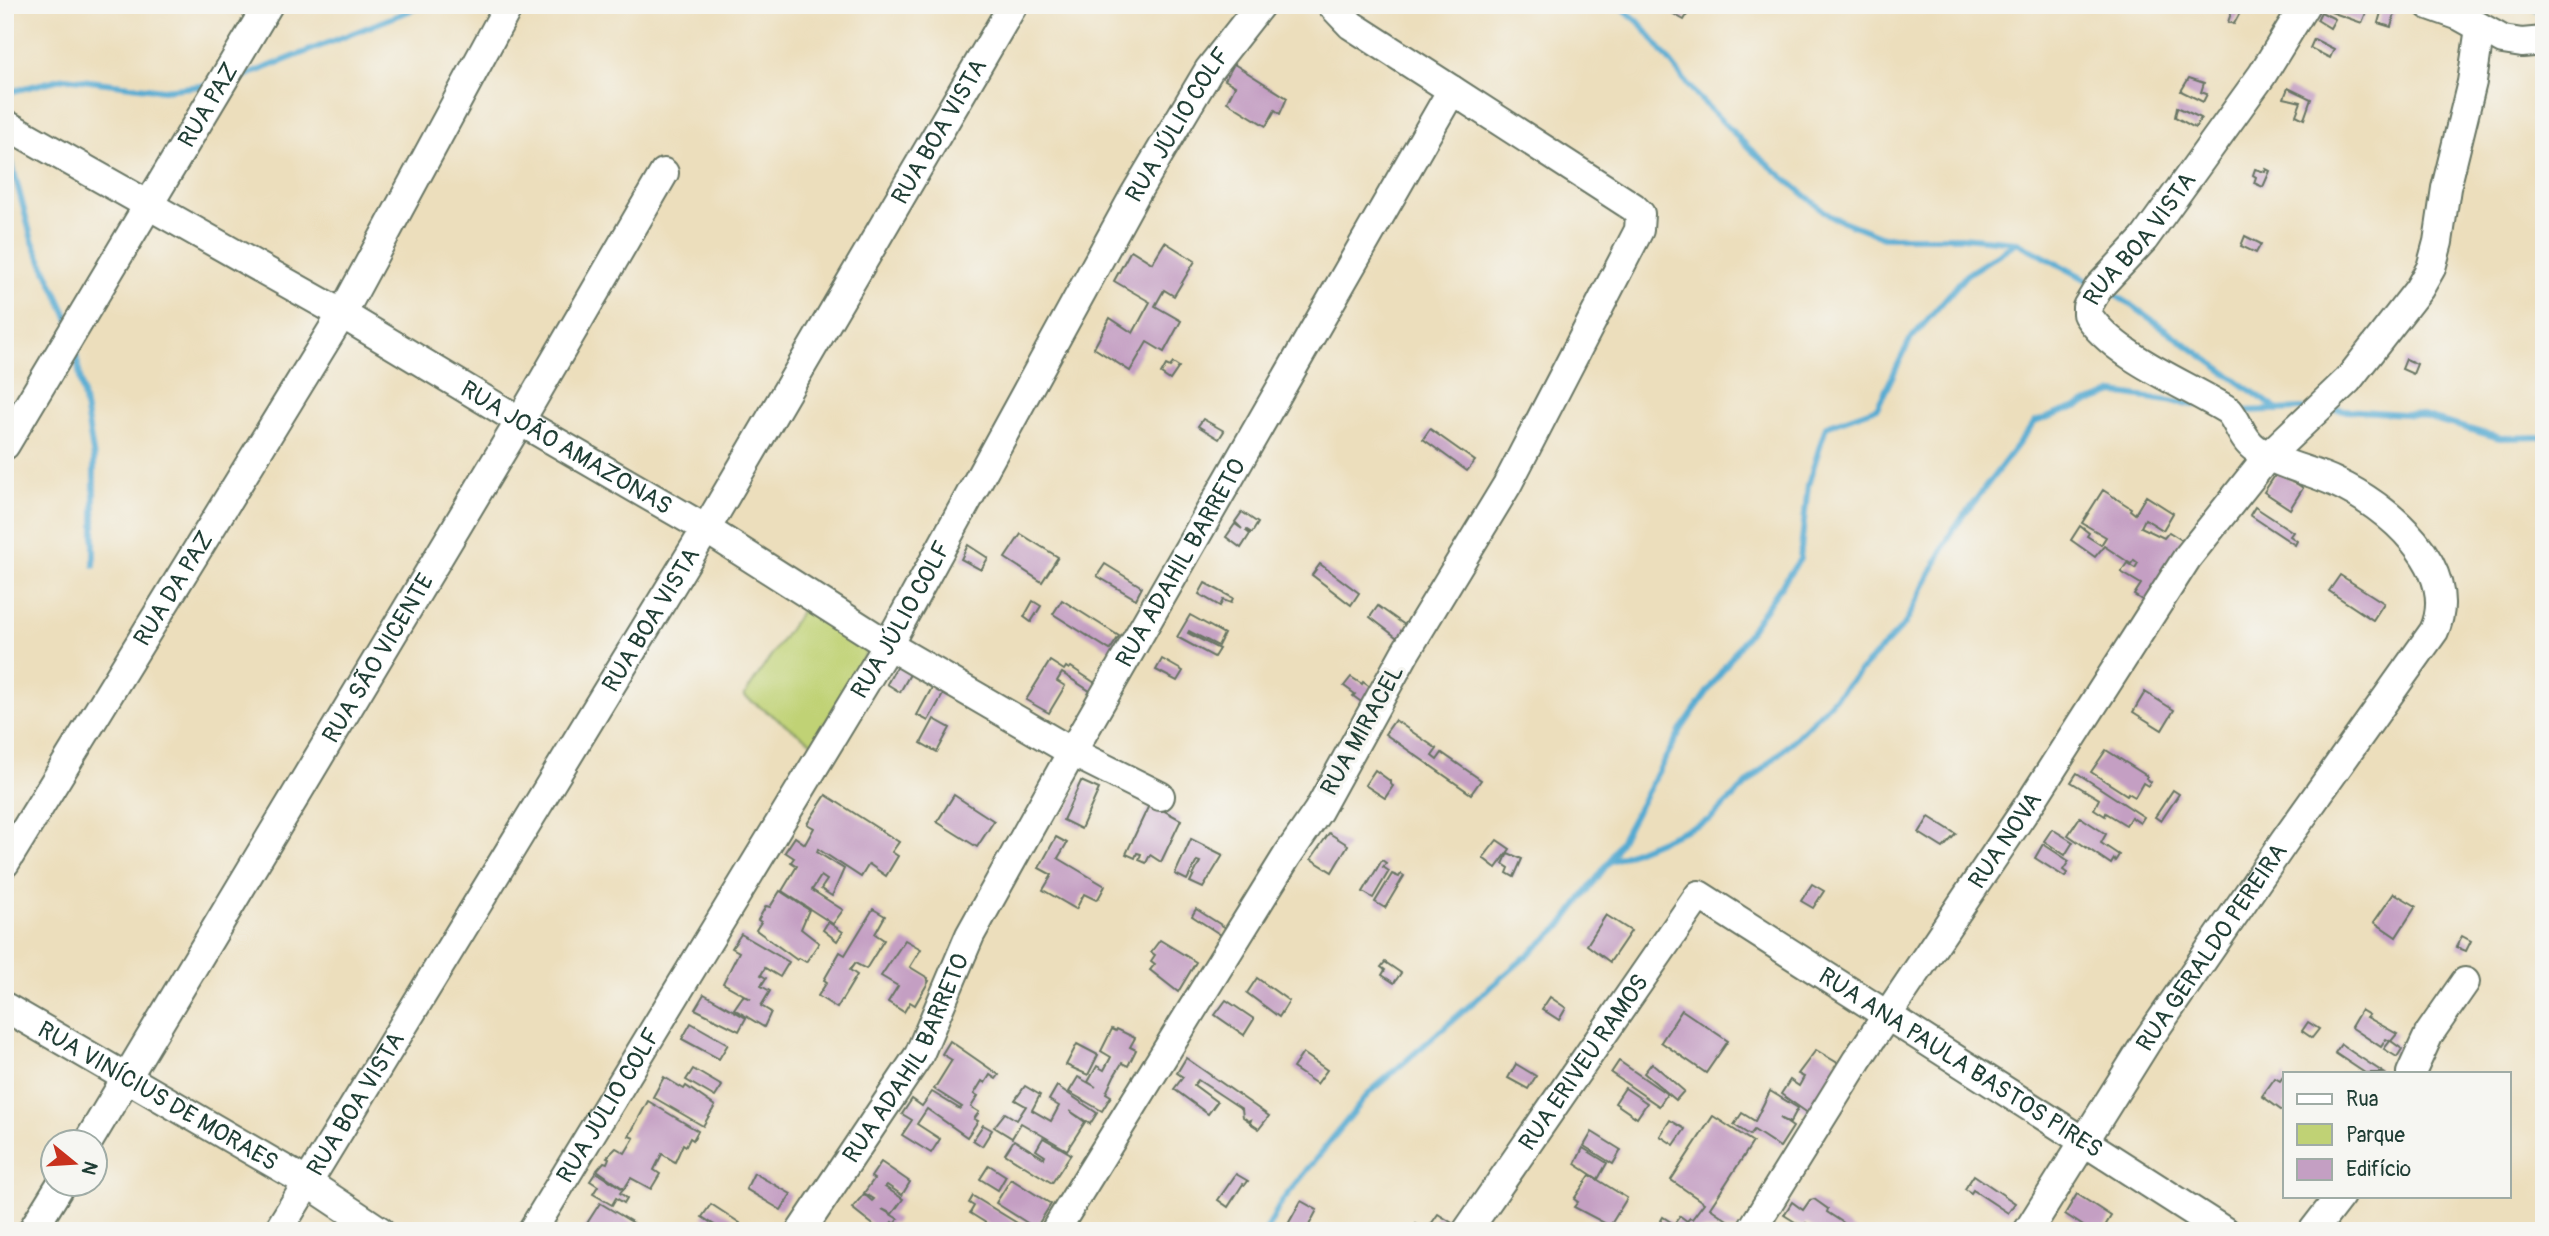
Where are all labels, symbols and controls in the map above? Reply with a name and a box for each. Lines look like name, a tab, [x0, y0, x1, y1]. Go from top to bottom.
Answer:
street label: RUA JÚLIO COLF	[1120, 42, 1236, 208]
street label: RUA BOA VISTA	[886, 54, 993, 210]
street label: RUA PAZ	[172, 58, 245, 153]
street label: RUA BOA VISTA	[2077, 167, 2202, 311]
street label: RUA JOÃO AMAZONAS	[455, 375, 677, 521]
street label: RUA ADAHIL BARRETO	[1110, 454, 1252, 672]
street label: RUA DA PAZ	[128, 526, 220, 651]
street label: RUA JÚLIO COLF	[845, 536, 957, 704]
street label: RUA BOA VISTA	[596, 543, 706, 697]
street label: RUA SÃO VICENTE	[316, 569, 440, 748]
street label: RUA MIRACEL	[1315, 660, 1410, 801]
street label: RUA NOVA	[1962, 787, 2048, 894]
street label: RUA GERALDO PEREIRA	[2130, 838, 2294, 1057]
street label: RUA ADAHIL BARRETO	[837, 949, 975, 1169]
street label: RUA ANA PAULA BASTOS PIRES	[1813, 961, 2108, 1164]
street label: RUA ERIVEU RAMOS	[1513, 969, 1655, 1156]
street label: RUA VINÍCIUS DE MORAES	[33, 1015, 283, 1177]
street label: RUA JÚLIO COLF	[551, 1023, 667, 1188]
street label: RUA BOA VISTA	[301, 1027, 411, 1181]
legend	[2283, 1072, 2510, 1198]
text: Rua	[2346, 1086, 2379, 1113]
text: Parque	[2346, 1122, 2405, 1149]
north arrow	[38, 1128, 108, 1198]
text: Edifício	[2346, 1156, 2411, 1183]

